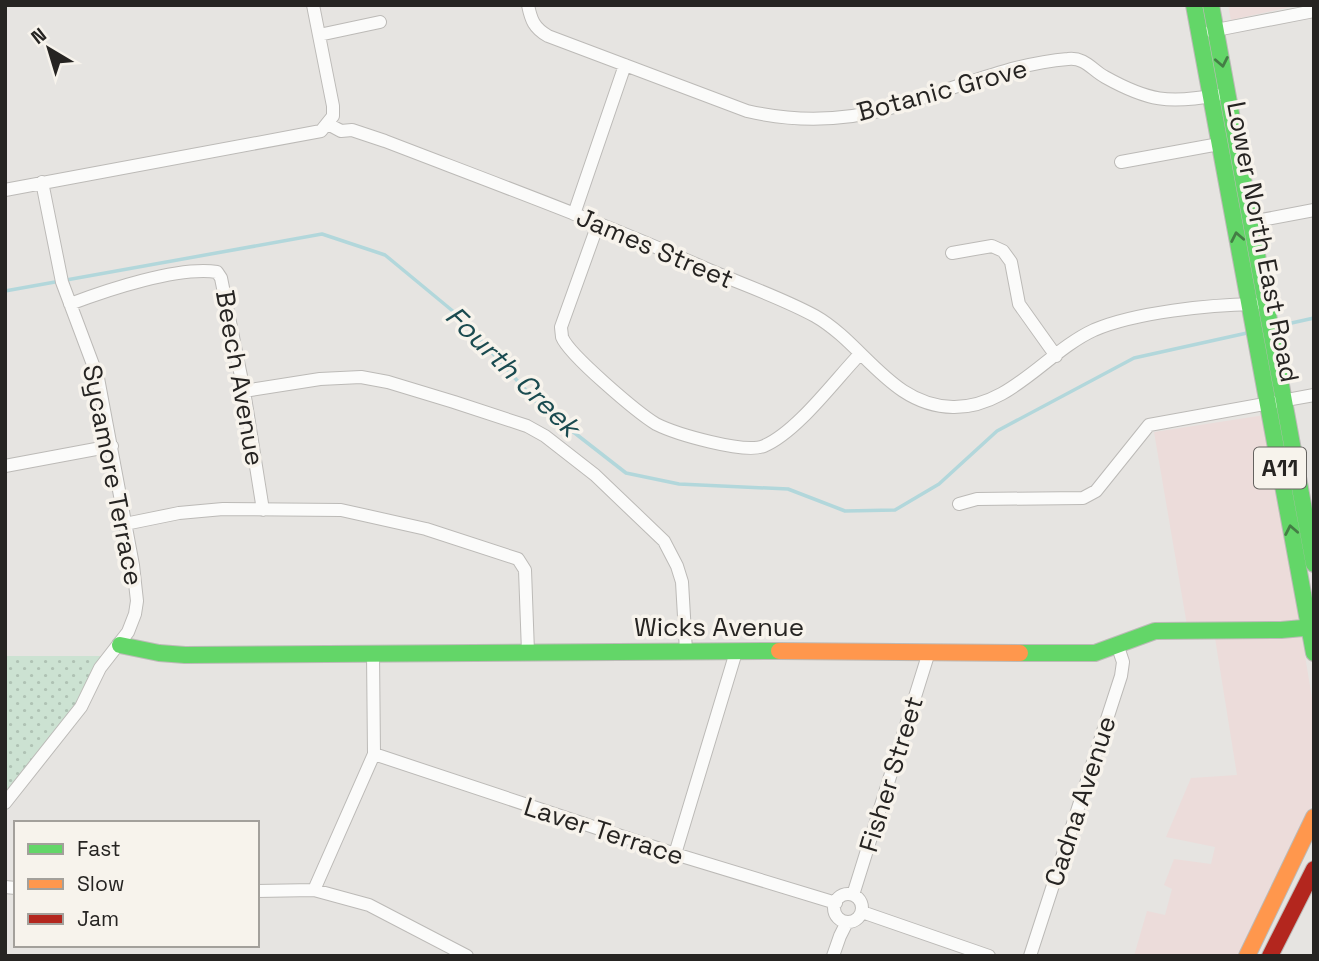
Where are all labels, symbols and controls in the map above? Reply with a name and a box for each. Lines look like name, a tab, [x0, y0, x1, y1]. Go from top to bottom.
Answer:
north arrow	[14, 14, 84, 84]
text: N	[26, 22, 52, 50]
street label: Botanic Grove	[853, 51, 1031, 129]
one-way arrow	[1214, 56, 1229, 68]
street label: Lower North East Road	[1219, 99, 1307, 385]
street label: James Street	[571, 200, 739, 296]
one-way arrow	[1230, 231, 1245, 243]
street label: Beech Avenue	[208, 288, 272, 468]
water label: Fourth Creek	[438, 298, 590, 446]
street label: Sycamore Terrace	[75, 362, 151, 588]
road number: A11	[1254, 448, 1306, 489]
one-way arrow	[1285, 524, 1300, 536]
street label: Wicks Avenue	[634, 610, 804, 644]
street label: Fisher Street	[851, 692, 931, 856]
street label: Cadna Avenue	[1036, 712, 1124, 890]
street label: Laver Terrace	[520, 789, 688, 873]
legend	[14, 821, 259, 947]
text: Fast	[77, 835, 121, 862]
text: Slow	[77, 870, 125, 897]
text: Jam	[77, 905, 119, 932]

